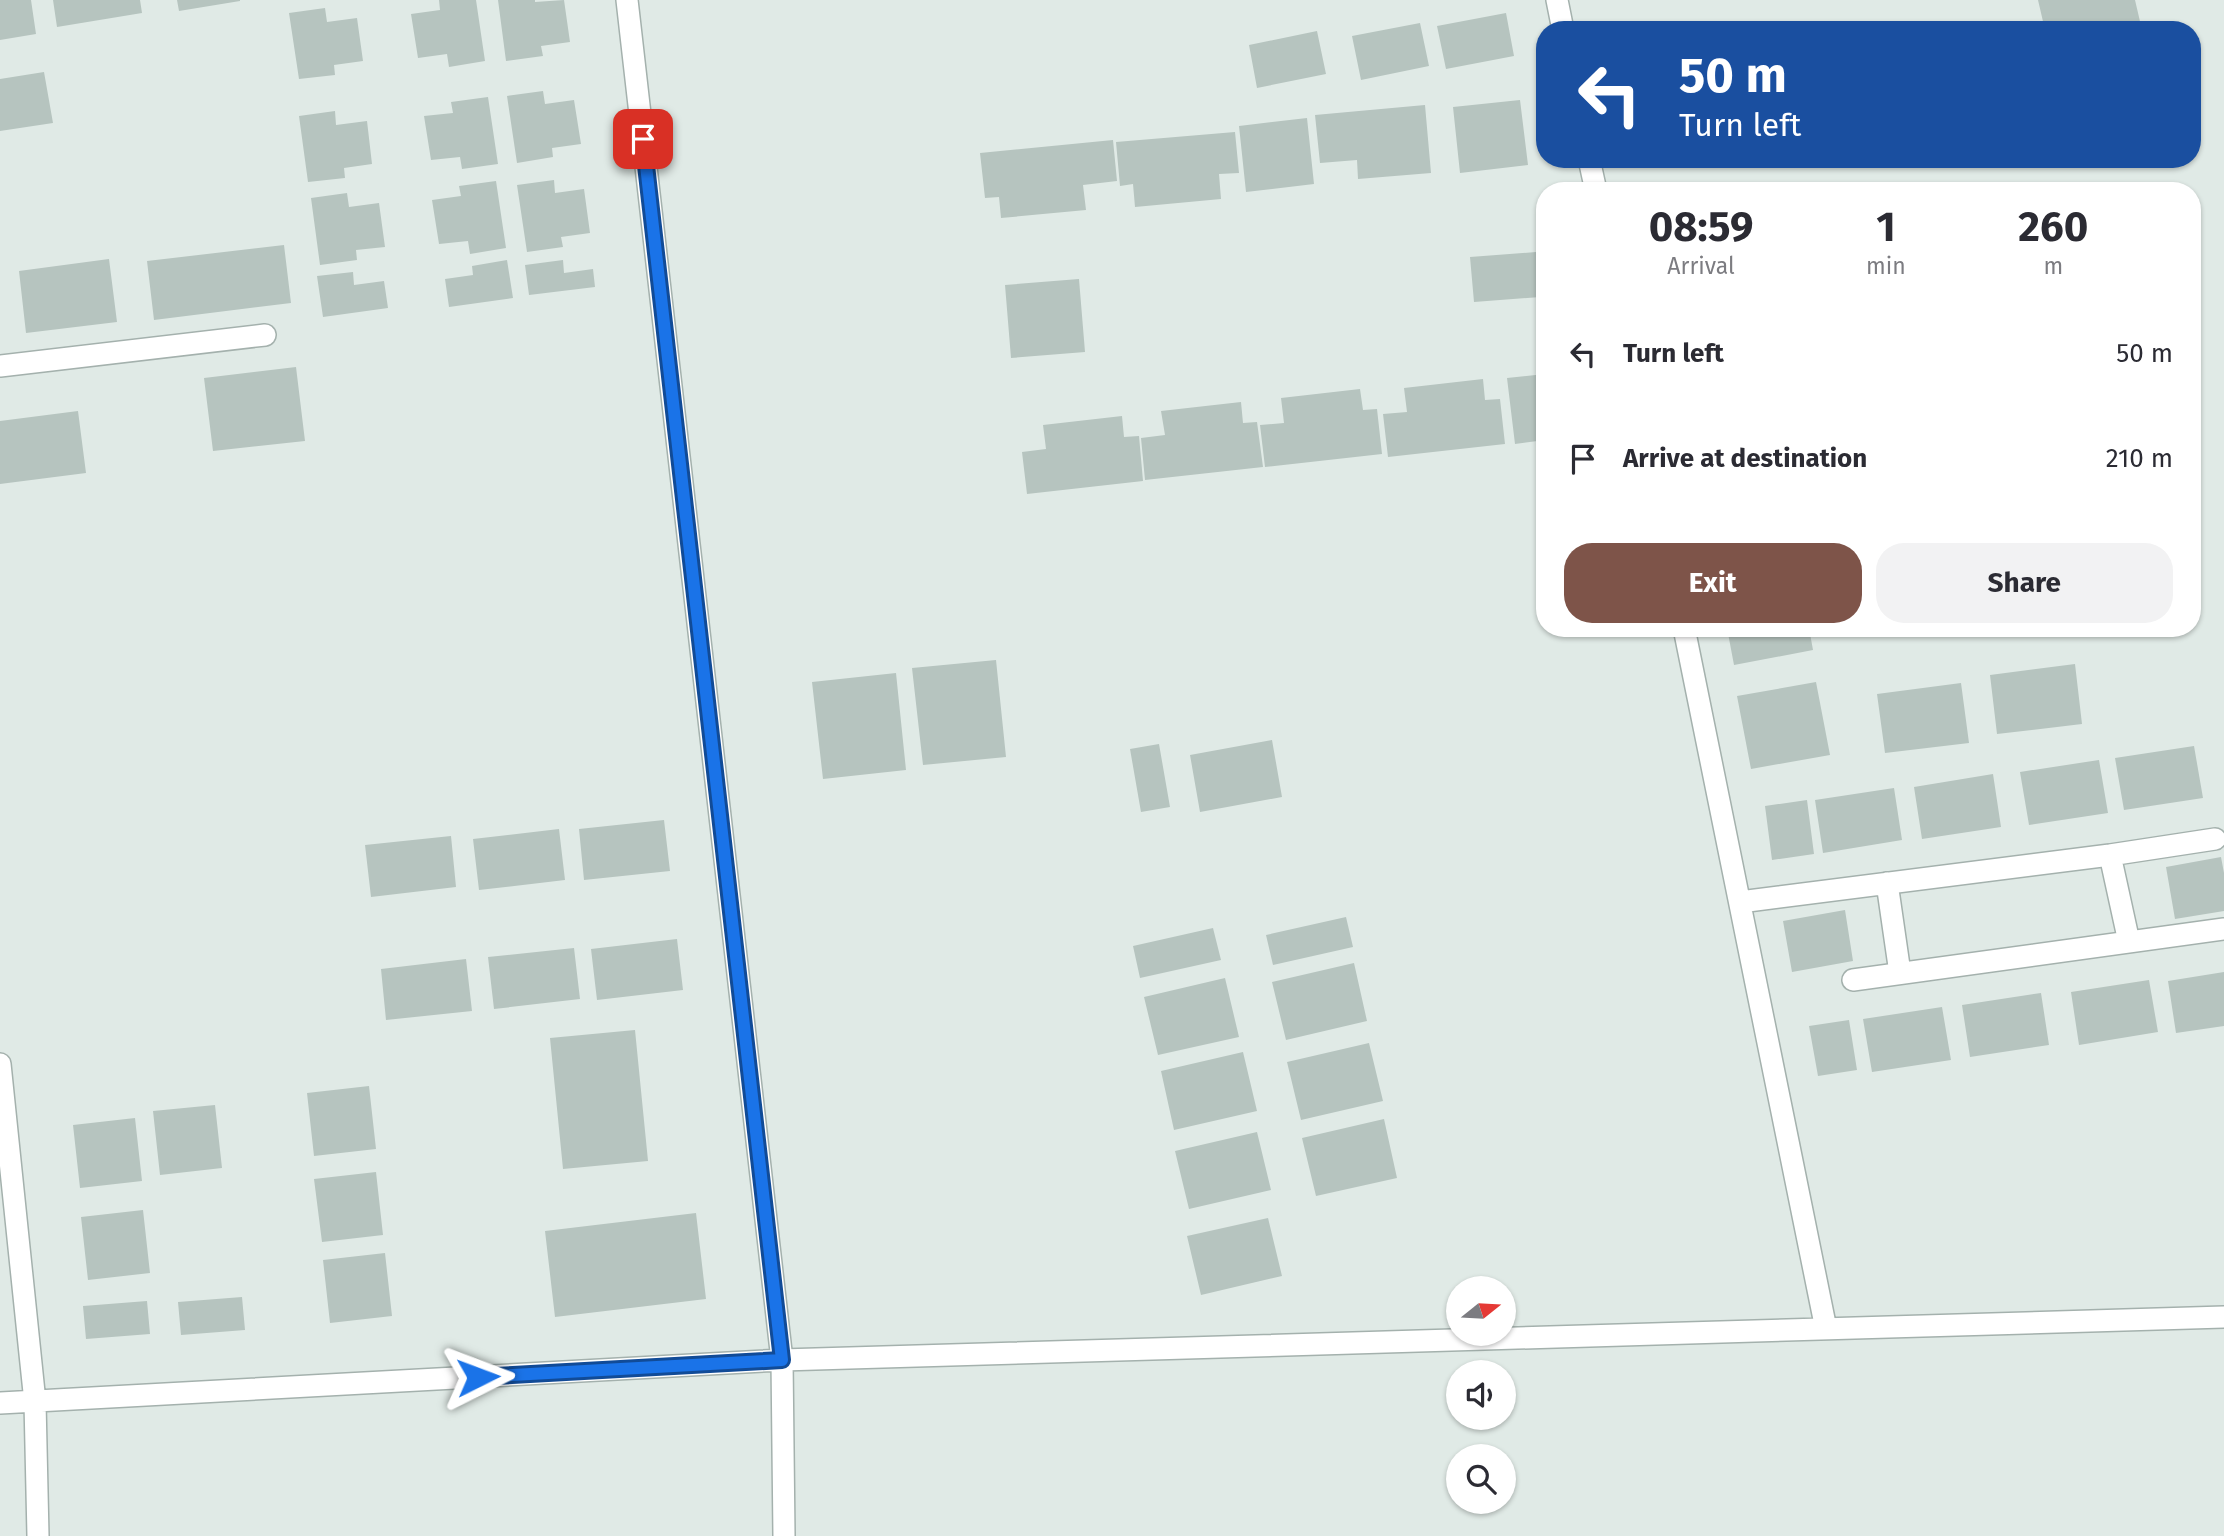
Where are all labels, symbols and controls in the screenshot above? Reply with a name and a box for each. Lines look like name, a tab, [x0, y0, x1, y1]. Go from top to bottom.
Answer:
text: 50 m	[1679, 46, 1787, 105]
icon: left	[1564, 49, 1655, 140]
text: Turn left	[1679, 106, 1801, 144]
pin	[613, 109, 673, 169]
icon: arrive	[624, 120, 662, 158]
text: 08:59	[1649, 202, 1753, 252]
text: 1	[1876, 202, 1896, 252]
text: 260	[2018, 202, 2088, 252]
text: Arrival	[1667, 252, 1735, 280]
text: min	[1866, 252, 1906, 280]
text: m	[2043, 252, 2063, 280]
icon: left	[1564, 335, 1602, 373]
text: Turn left	[1623, 338, 1724, 369]
text: 50 m	[2116, 338, 2173, 369]
icon: arrive	[1564, 440, 1602, 478]
text: Arrive at destination	[1623, 443, 1867, 474]
text: 210 m	[2106, 443, 2173, 474]
button: Exit	[1564, 543, 1862, 623]
button: Share	[1876, 543, 2173, 623]
north arrow	[1446, 1276, 1516, 1346]
map controls	[1446, 1276, 1516, 1514]
position arrow	[441, 1340, 515, 1414]
button: sound	[1446, 1360, 1516, 1430]
button: search	[1446, 1444, 1516, 1514]

